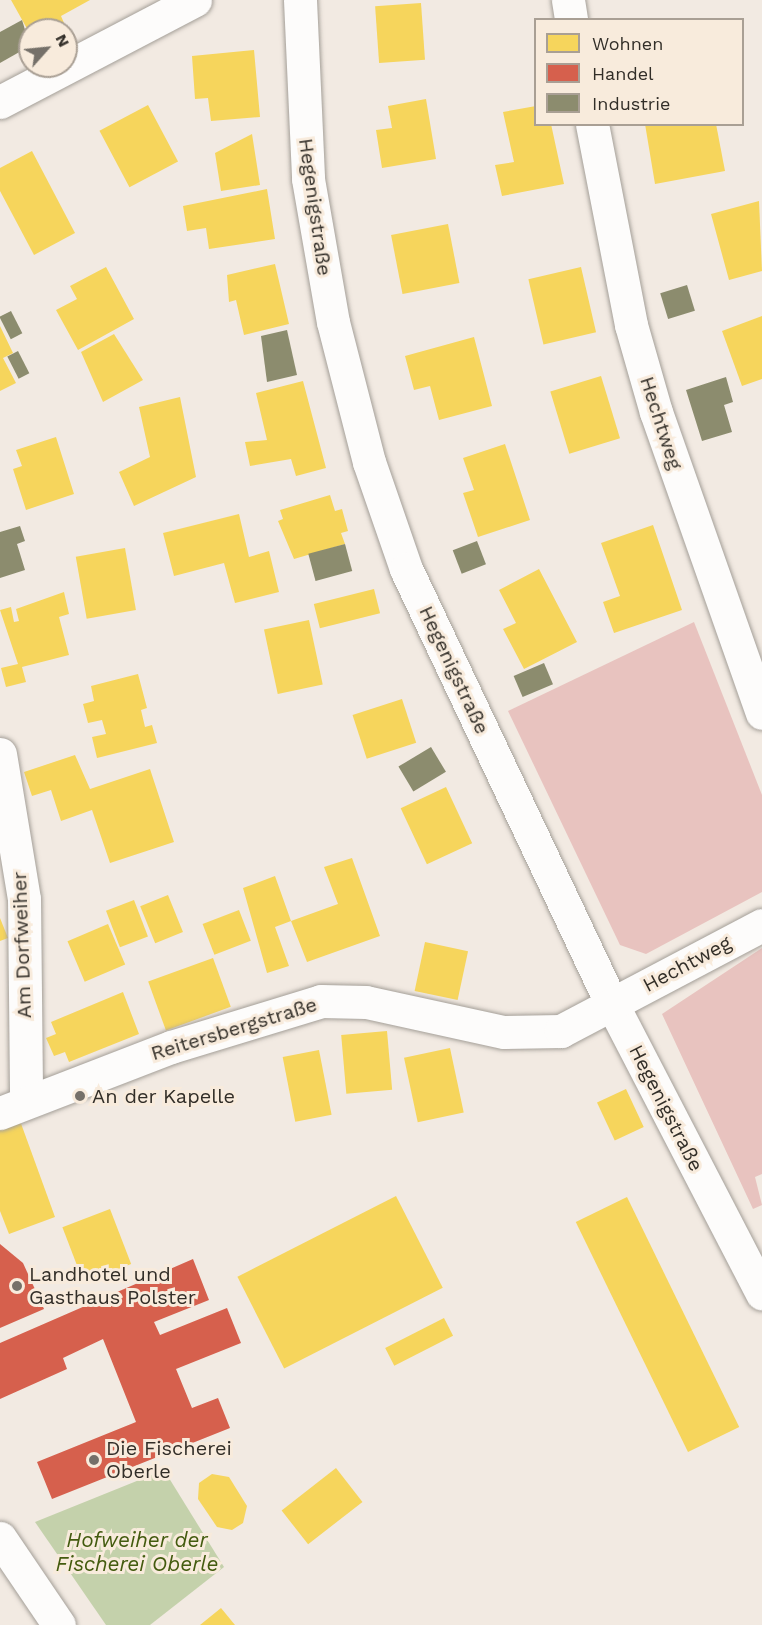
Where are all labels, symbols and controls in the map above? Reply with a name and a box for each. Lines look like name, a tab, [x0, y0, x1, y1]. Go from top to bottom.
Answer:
north arrow	[18, 18, 78, 78]
legend	[534, 18, 744, 126]
text: N	[52, 31, 74, 50]
text: Wohnen	[592, 33, 663, 54]
text: Handel	[592, 63, 654, 84]
text: Industrie	[592, 93, 670, 114]
street label: Hegenigstraße	[293, 137, 337, 277]
street label: Hechtweg	[635, 373, 687, 473]
street label: Hegenigstraße	[414, 602, 494, 738]
street label: Am Dorfweiher	[7, 871, 37, 1019]
street label: Hechtweg	[639, 931, 735, 997]
street label: Reitersbergstraße	[148, 992, 320, 1066]
street label: Hegenigstraße	[624, 1041, 708, 1175]
place label: An der Kapelle	[92, 1084, 235, 1108]
marker: An der Kapelle	[73, 1089, 87, 1103]
place label: Landhotel und Gasthaus Polster	[29, 1262, 196, 1309]
marker: Landhotel und Gasthaus Polster	[10, 1279, 24, 1293]
place label: Die Fischerei Oberle	[106, 1436, 232, 1483]
marker: Die Fischerei Oberle	[87, 1453, 101, 1467]
water label: Hofweiher der Fischerei Oberle	[55, 1527, 219, 1577]

